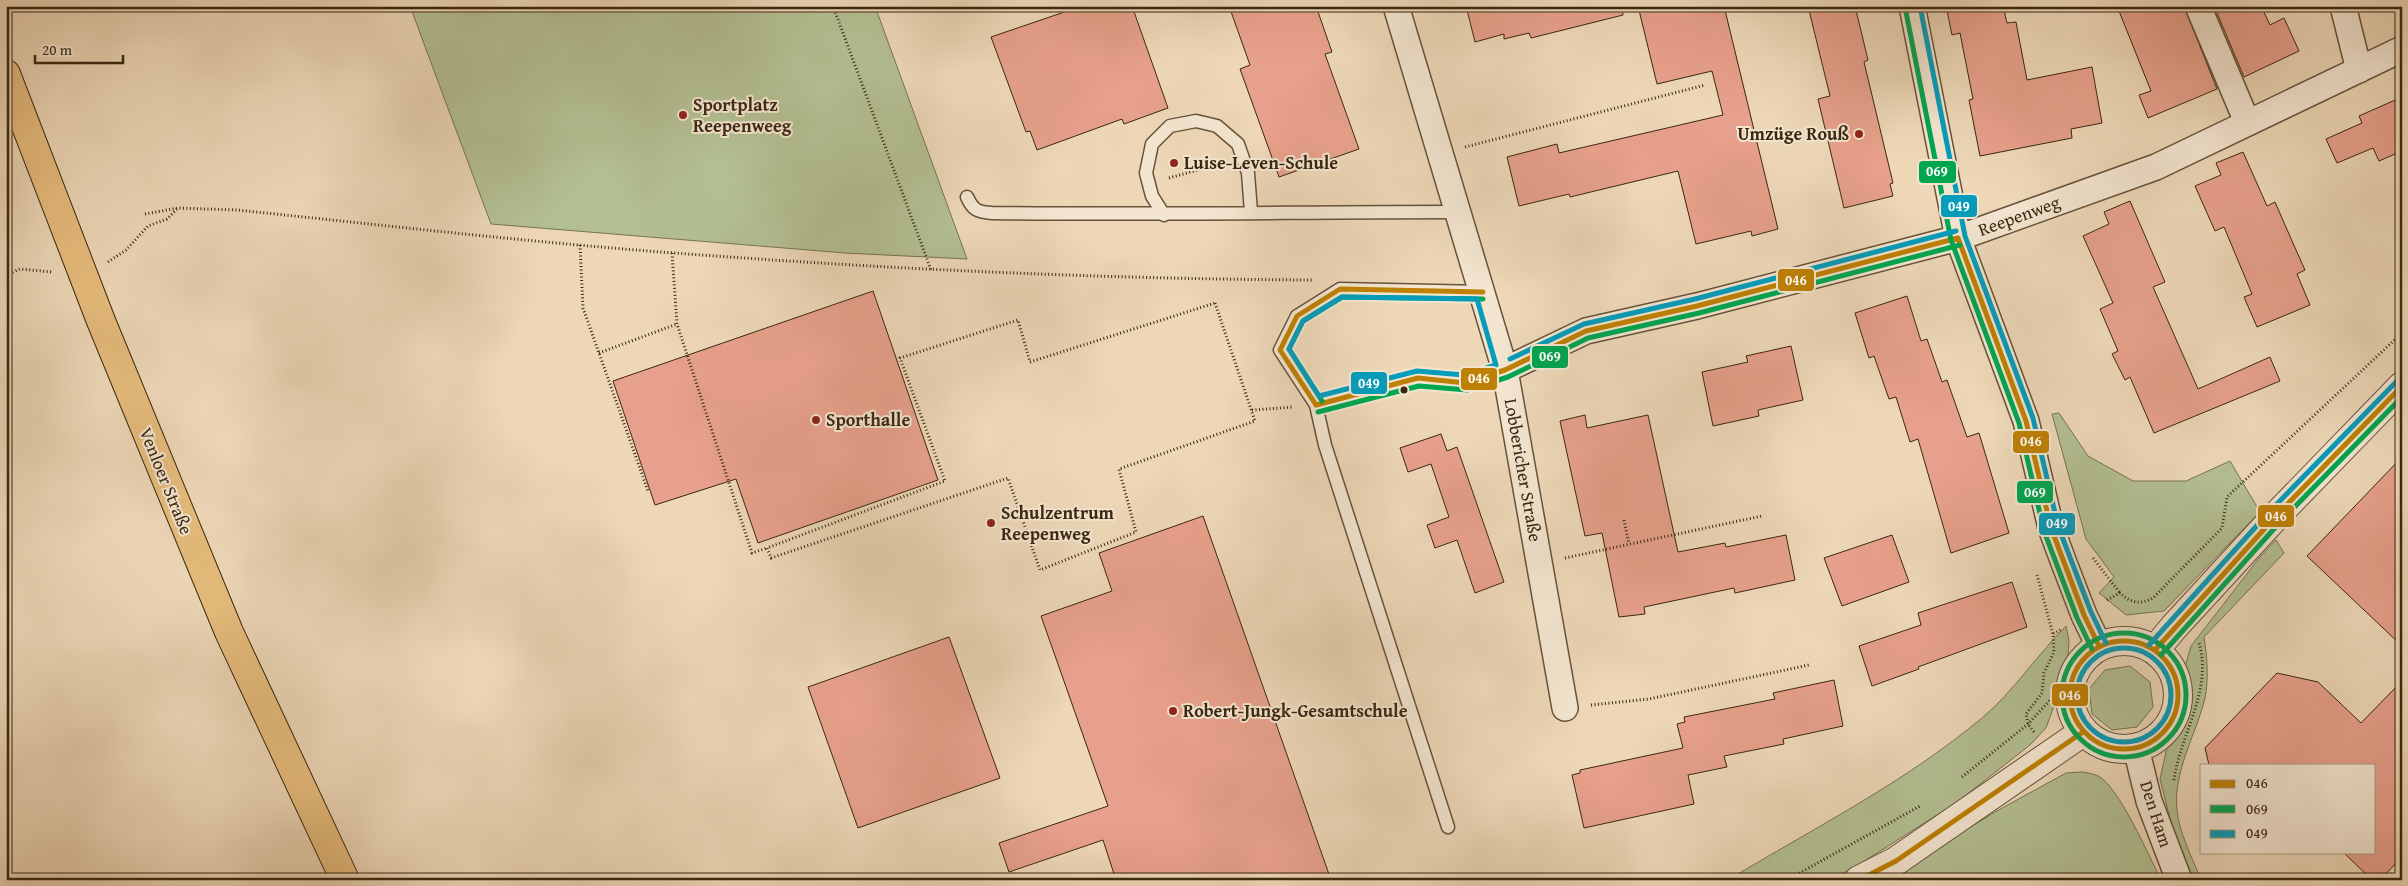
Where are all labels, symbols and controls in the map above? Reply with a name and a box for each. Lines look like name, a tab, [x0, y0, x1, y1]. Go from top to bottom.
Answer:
scale bar	[35, 32, 122, 64]
text: 20 m	[42, 39, 73, 60]
place label: Sportplatz Reepenweeg	[693, 91, 792, 139]
marker: Sportplatz Reepenweeg	[677, 109, 689, 121]
place label: Umzüge Rouß	[1737, 120, 1849, 147]
marker: Umzüge Rouß	[1853, 128, 1865, 140]
place label: Luise-Leven-Schule	[1184, 149, 1338, 176]
marker: Luise-Leven-Schule	[1168, 157, 1180, 169]
line badge: 069	[1918, 160, 1957, 184]
text: 069	[1926, 161, 1948, 181]
street label: Reepenweg	[1974, 188, 2064, 243]
line badge: 049	[1940, 194, 1978, 218]
text: 049	[1948, 196, 1970, 216]
line badge: 046	[1777, 268, 1815, 292]
text: 046	[1785, 270, 1807, 290]
line badge: 069	[1531, 345, 1569, 369]
text: 069	[1539, 346, 1561, 366]
line badge: 046	[1460, 367, 1498, 391]
text: 046	[1468, 368, 1490, 388]
line badge: 049	[1350, 371, 1388, 395]
text: 049	[1358, 373, 1380, 393]
unlabelled marker	[1399, 385, 1409, 395]
street label: Lobbericher Straße	[1498, 396, 1549, 544]
place label: Sporthalle	[826, 406, 910, 433]
marker: Sporthalle	[810, 414, 822, 426]
street label: Venloer Straße	[133, 423, 200, 538]
line badge: 046	[2012, 430, 2050, 454]
text: 046	[2020, 431, 2042, 451]
line badge: 069	[2016, 480, 2054, 504]
text: 069	[2024, 482, 2046, 502]
place label: Schulzentrum Reepenweg	[1001, 499, 1114, 547]
line badge: 046	[2257, 504, 2295, 528]
text: 046	[2265, 506, 2287, 526]
line badge: 049	[2038, 512, 2076, 536]
text: 049	[2046, 513, 2068, 533]
marker: Schulzentrum Reepenweg	[985, 517, 997, 529]
line badge: 046	[2051, 683, 2089, 707]
text: 046	[2059, 685, 2081, 705]
place label: Robert-Jungk-Gesamtschule	[1183, 697, 1408, 724]
marker: Robert-Jungk-Gesamtschule	[1167, 705, 1179, 717]
legend	[2200, 764, 2376, 854]
text: 046	[2246, 772, 2268, 793]
street label: Den Ham	[2133, 777, 2180, 851]
text: 069	[2246, 798, 2268, 819]
text: 049	[2246, 822, 2268, 843]

